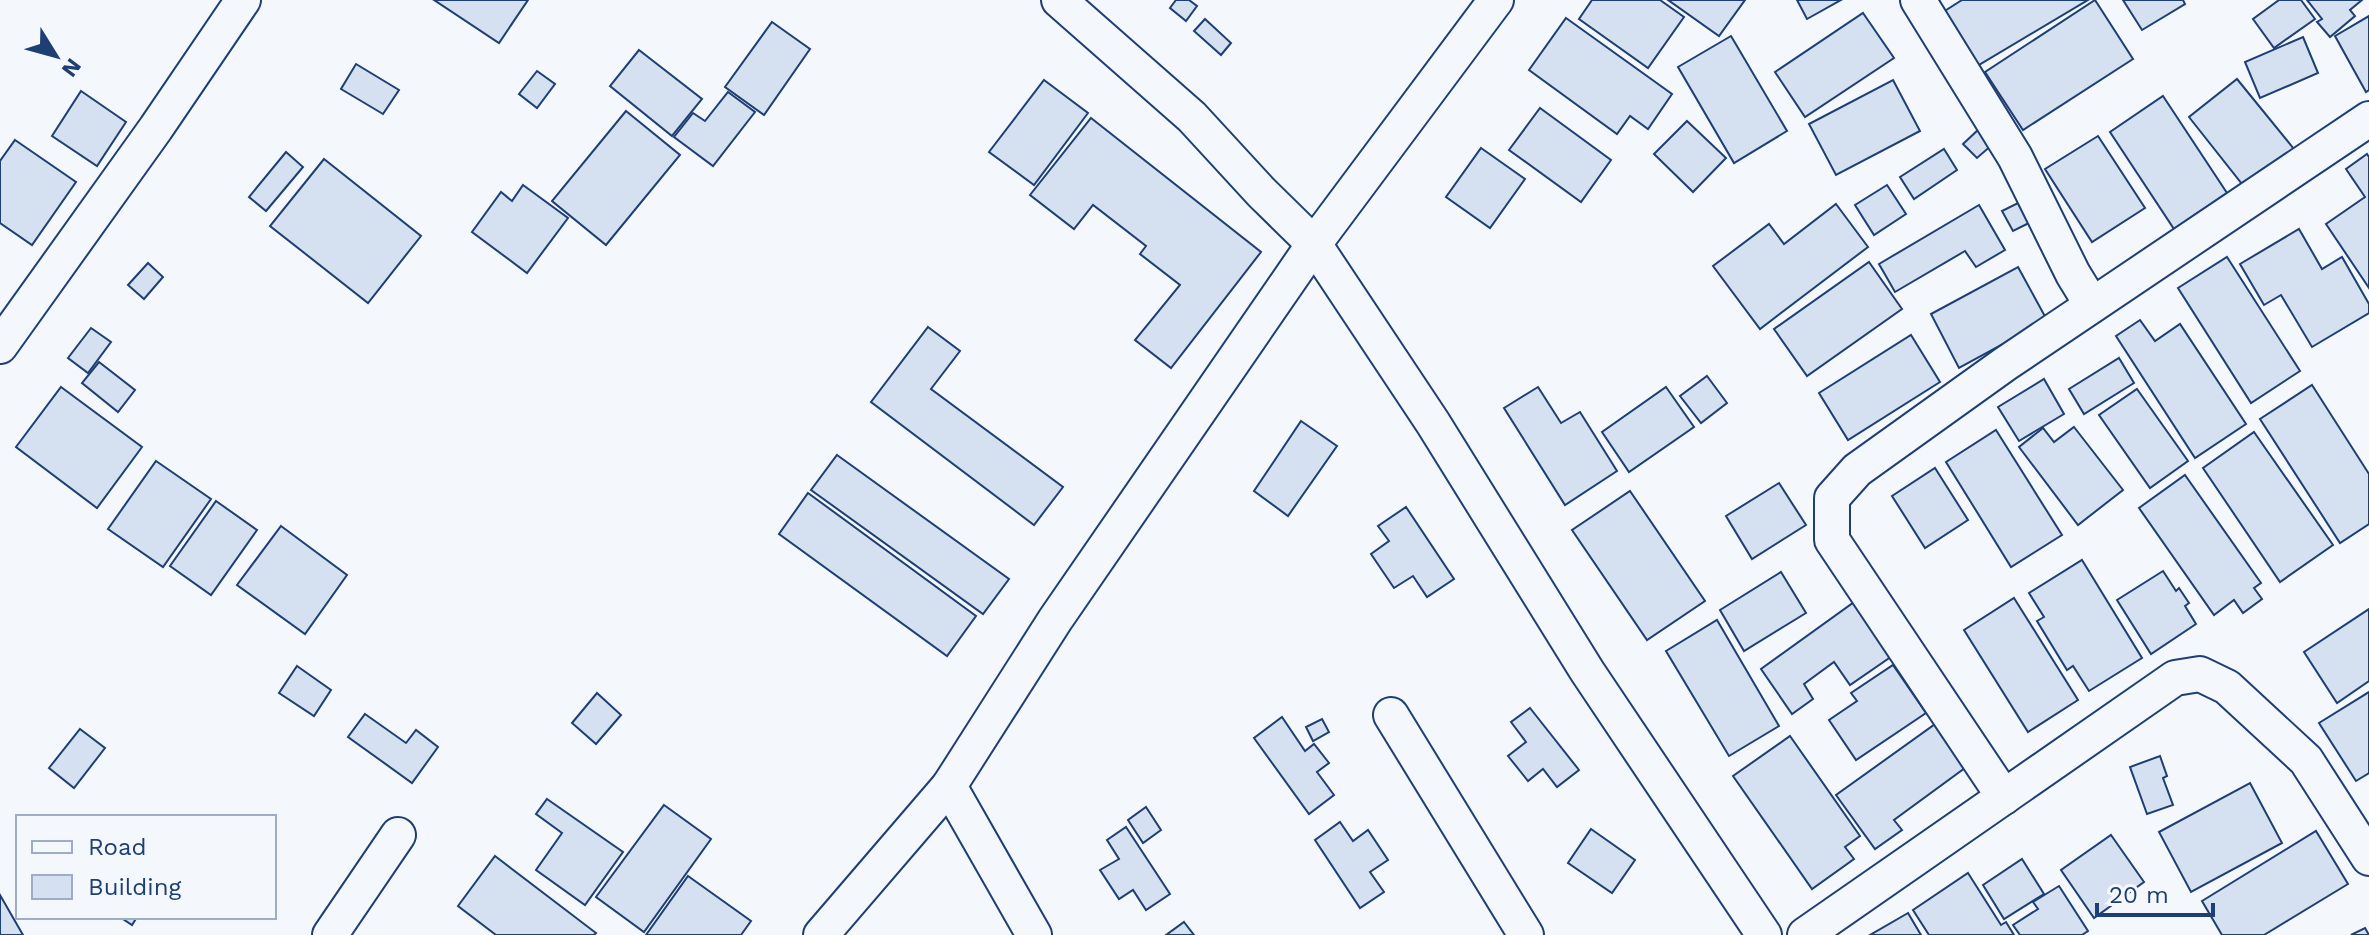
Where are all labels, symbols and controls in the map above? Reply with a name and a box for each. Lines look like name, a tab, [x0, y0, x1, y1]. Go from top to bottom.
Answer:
north arrow	[16, 16, 96, 96]
text: N	[57, 54, 86, 82]
legend	[16, 815, 276, 919]
text: Road	[88, 833, 147, 861]
scale bar	[2097, 867, 2213, 917]
text: Building	[88, 873, 181, 901]
text: 20 m	[2109, 881, 2169, 909]

